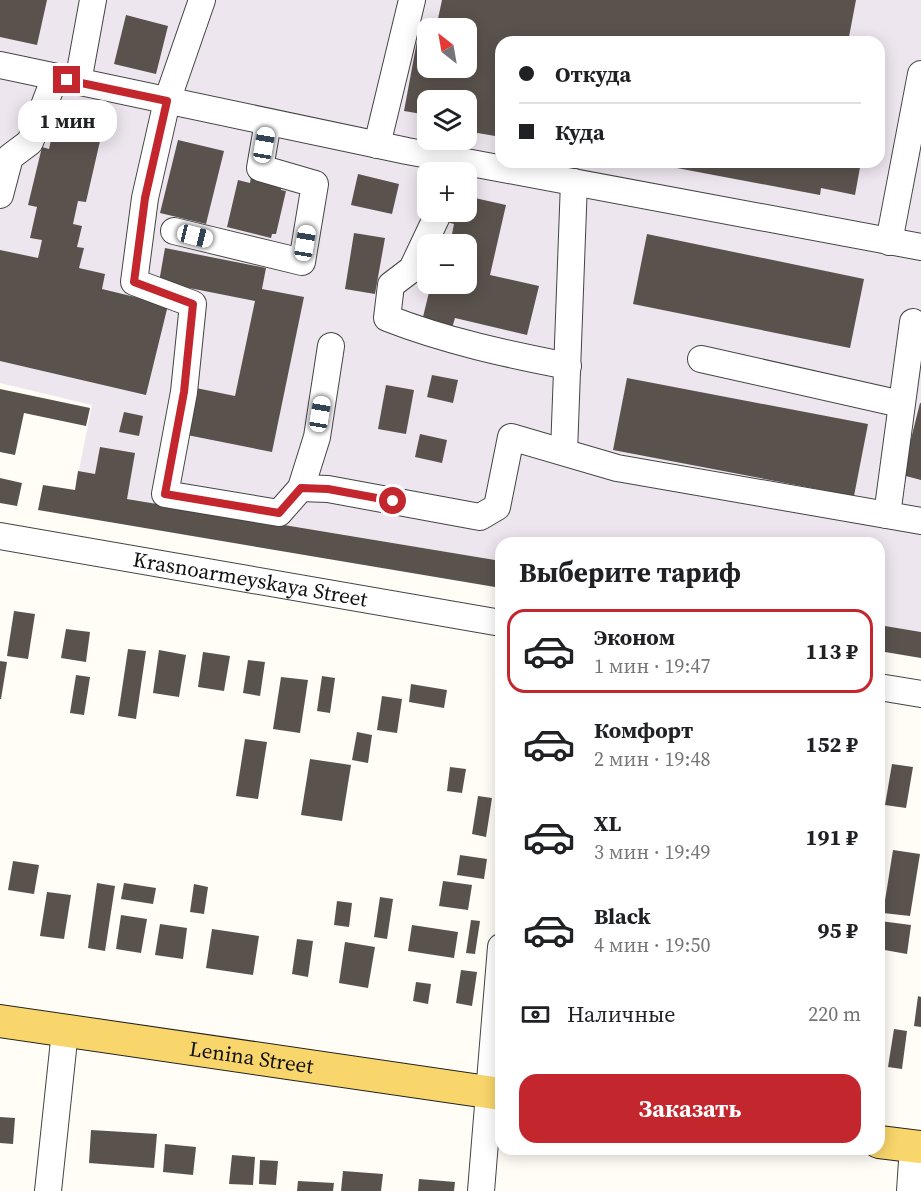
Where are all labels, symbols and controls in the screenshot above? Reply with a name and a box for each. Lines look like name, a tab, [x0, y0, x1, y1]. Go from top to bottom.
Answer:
north arrow	[417, 18, 477, 78]
map controls	[417, 18, 477, 294]
text: Откуда	[555, 59, 631, 89]
route end	[53, 66, 80, 93]
button: layers	[417, 90, 477, 150]
callout: 1 мин	[17, 101, 116, 143]
text: 1 мин	[40, 107, 95, 135]
text: Куда	[555, 117, 605, 147]
car	[252, 126, 276, 164]
button: +	[417, 162, 477, 222]
car	[175, 223, 215, 249]
car	[293, 224, 317, 262]
button: −	[417, 234, 477, 294]
car	[308, 395, 332, 433]
route start	[379, 487, 406, 514]
street label: Krasnoarmeyskaya Street	[131, 544, 370, 614]
text: Выберите тариф	[519, 554, 741, 591]
text: Эконом	[594, 622, 675, 652]
icon: car	[522, 624, 576, 678]
text: 113 ₽	[806, 636, 858, 666]
text: 1 мин · 19:47	[594, 652, 710, 680]
text: Комфорт	[594, 715, 693, 745]
icon: car	[522, 717, 576, 771]
text: 152 ₽	[806, 729, 858, 759]
text: 2 мин · 19:48	[594, 745, 710, 773]
text: XL	[594, 808, 621, 838]
icon: car	[522, 810, 576, 864]
text: 191 ₽	[806, 822, 858, 852]
text: 3 мин · 19:49	[594, 838, 710, 866]
text: Black	[594, 901, 651, 931]
icon: car	[522, 903, 576, 957]
text: 95 ₽	[818, 915, 858, 945]
text: 4 мин · 19:50	[594, 931, 710, 959]
icon: cash	[519, 998, 552, 1031]
text: Наличные	[567, 999, 676, 1029]
text: 220 m	[808, 1000, 861, 1028]
street label: Lenina Street	[188, 1034, 315, 1081]
button: Заказать	[519, 1074, 861, 1143]

